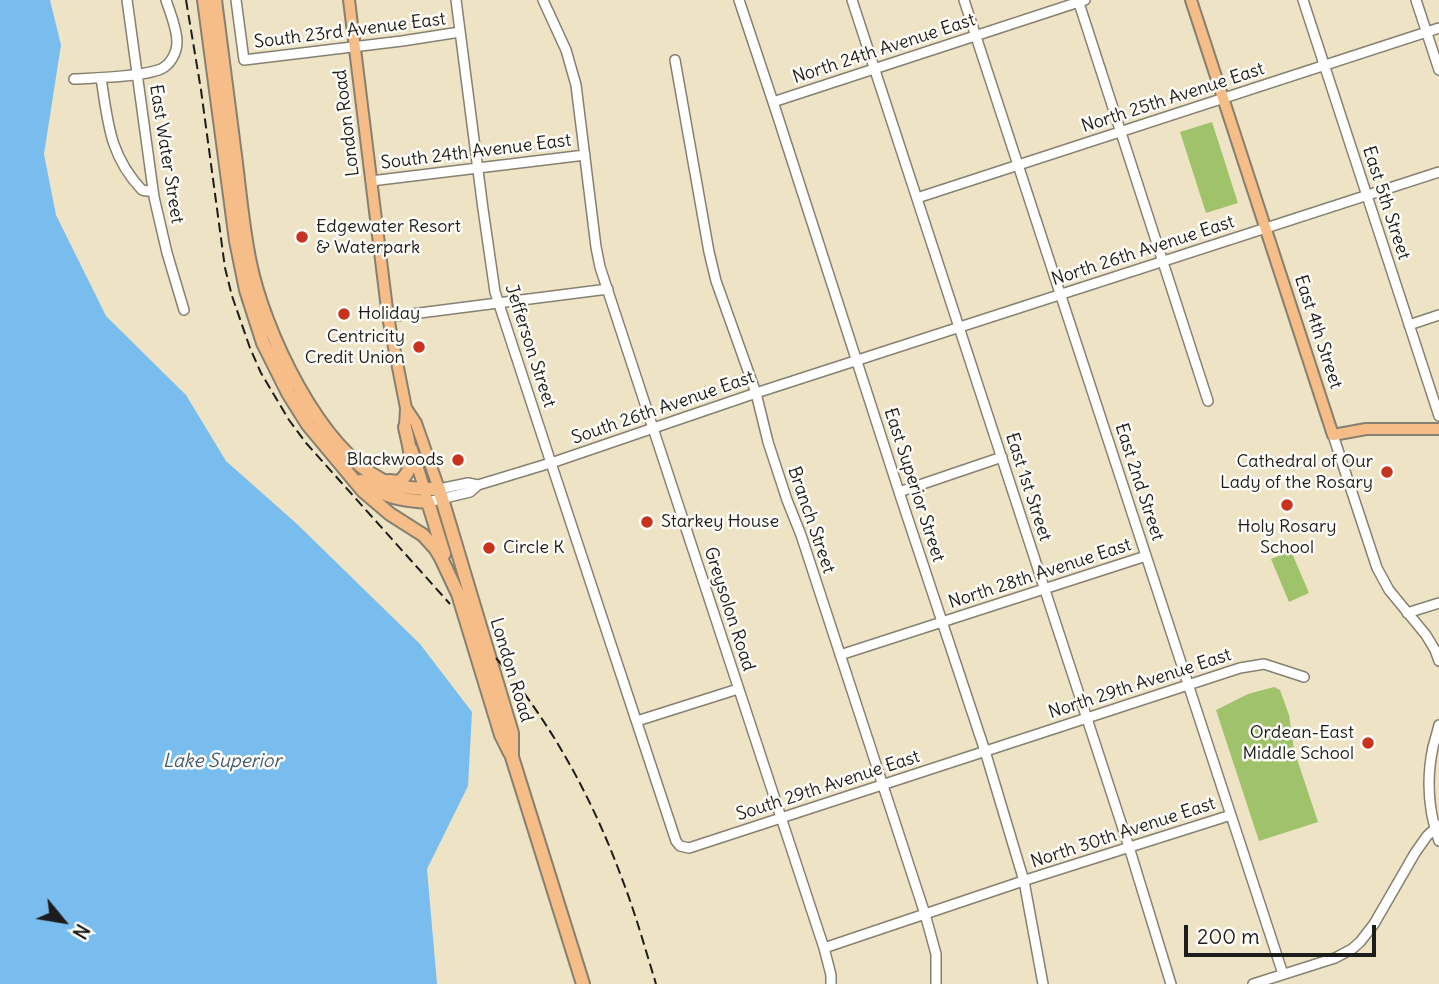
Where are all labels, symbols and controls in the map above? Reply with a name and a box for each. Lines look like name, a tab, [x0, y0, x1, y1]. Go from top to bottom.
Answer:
street label: South 23rd Avenue East	[253, 9, 447, 53]
street label: North 24th Avenue East	[790, 9, 978, 89]
street label: North 25th Avenue East	[1079, 58, 1267, 138]
street label: London Road	[330, 68, 364, 178]
street label: East Water Street	[144, 83, 188, 225]
street label: South 24th Avenue East	[380, 130, 572, 174]
street label: East 5th Street	[1357, 143, 1415, 263]
street label: North 26th Avenue East	[1049, 211, 1237, 291]
place label: Edgewater Resort & Waterpark	[316, 216, 461, 258]
marker: Edgewater Resort & Waterpark	[294, 229, 310, 245]
street label: East 4th Street	[1289, 272, 1347, 392]
street label: Jefferson Street	[500, 282, 560, 410]
place label: Holiday	[358, 303, 420, 325]
marker: Holiday	[336, 306, 352, 322]
place label: Centricity Credit Union	[305, 326, 405, 368]
marker: Centricity Credit Union	[411, 339, 427, 355]
street label: South 26th Avenue East	[569, 367, 757, 449]
street label: East Superior Street	[879, 405, 949, 565]
street label: East 2nd Street	[1110, 420, 1168, 544]
street label: East 1st Street	[1000, 430, 1056, 544]
place label: Blackwoods	[346, 449, 444, 471]
place label: Cathedral of Our Lady of the Rosary	[1220, 451, 1373, 494]
marker: Blackwoods	[450, 452, 466, 468]
street label: Branch Street	[783, 464, 839, 576]
marker: Cathedral of Our Lady of the Rosary	[1379, 464, 1395, 480]
marker: Holy Rosary School	[1279, 497, 1295, 513]
place label: Starkey House	[661, 511, 779, 533]
marker: Starkey House	[639, 514, 655, 530]
place label: Holy Rosary School	[1237, 516, 1337, 558]
street label: North 28th Avenue East	[946, 534, 1134, 614]
place label: Circle K	[503, 537, 564, 559]
marker: Circle K	[481, 540, 497, 556]
street label: Greysolon Road	[699, 544, 759, 674]
street label: London Road	[485, 615, 537, 725]
street label: North 29th Avenue East	[1046, 644, 1234, 724]
place label: Ordean-East Middle School	[1242, 722, 1354, 764]
marker: Ordean-East Middle School	[1360, 735, 1376, 751]
street label: South 29th Avenue East	[733, 746, 923, 826]
water label: Lake Superior	[163, 751, 281, 773]
street label: North 30th Avenue East	[1028, 793, 1218, 873]
north arrow	[28, 886, 98, 956]
scale bar	[1187, 911, 1380, 955]
text: N	[68, 920, 95, 943]
text: 200 m	[1197, 923, 1260, 950]

